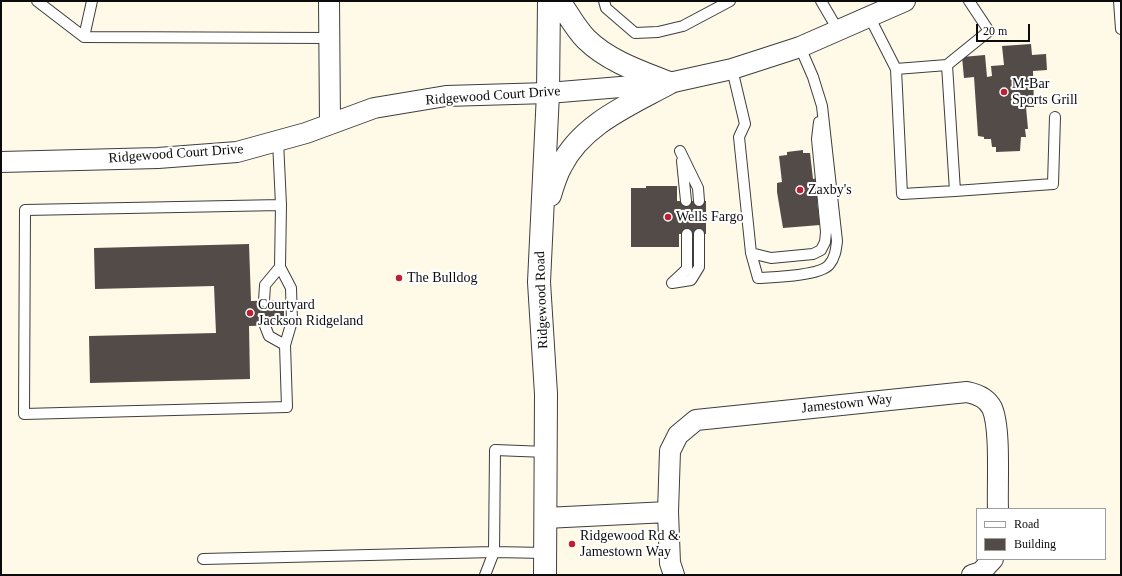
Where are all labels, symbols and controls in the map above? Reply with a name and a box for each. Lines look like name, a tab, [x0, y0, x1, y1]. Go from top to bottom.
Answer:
scale bar	[978, 16, 1032, 42]
text: 20 m	[983, 24, 1007, 38]
place label: M-Bar Sports Grill	[1012, 76, 1078, 108]
street label: Ridgewood Court Drive	[425, 83, 561, 109]
marker: M-Bar Sports Grill	[999, 87, 1009, 97]
street label: Ridgewood Court Drive	[108, 141, 244, 167]
place label: Zaxby's	[808, 182, 852, 198]
marker: Zaxby's	[795, 185, 805, 195]
place label: Wells Fargo	[676, 209, 743, 225]
marker: Wells Fargo	[663, 212, 673, 222]
street label: Ridgewood Road	[532, 251, 552, 349]
place label: The Bulldog	[407, 270, 477, 286]
marker: The Bulldog	[394, 273, 404, 283]
place label: Courtyard Jackson Ridgeland	[258, 297, 363, 330]
marker: Courtyard Jackson Ridgeland	[245, 308, 255, 318]
street label: Jamestown Way	[801, 391, 893, 417]
legend	[976, 508, 1106, 560]
text: Road	[1014, 517, 1039, 531]
place label: Ridgewood Rd & Jamestown Way	[580, 528, 679, 560]
text: Building	[1014, 537, 1056, 551]
marker: Ridgewood Rd & Jamestown Way	[567, 539, 577, 549]

